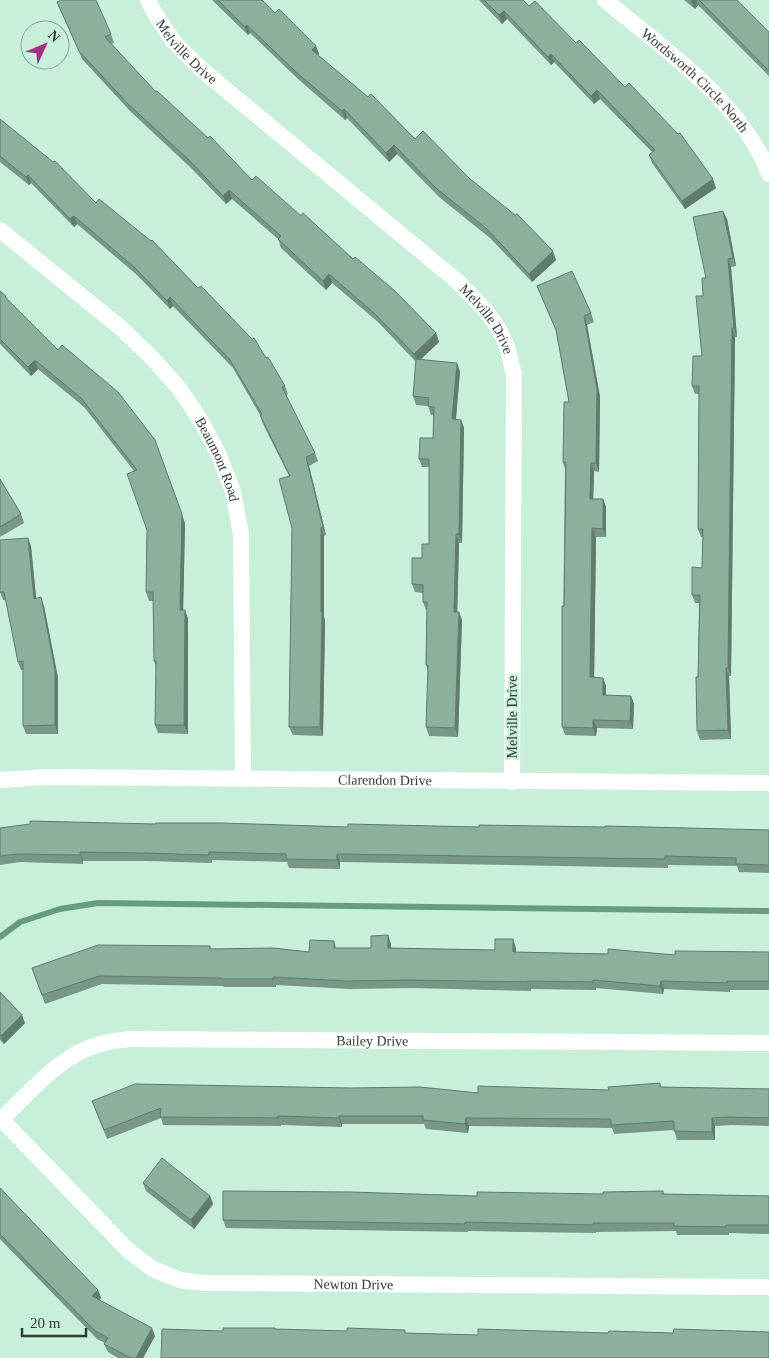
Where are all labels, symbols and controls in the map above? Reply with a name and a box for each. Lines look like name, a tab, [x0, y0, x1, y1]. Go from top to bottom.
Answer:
street label: Melville Drive	[153, 16, 220, 87]
north arrow	[20, 20, 70, 70]
street label: Wordsworth Circle North	[639, 25, 752, 135]
text: N	[45, 27, 63, 45]
street label: Melville Drive	[457, 281, 516, 356]
street label: Beaumont Road	[193, 415, 242, 503]
street label: Melville Drive	[505, 676, 520, 758]
street label: Clarendon Drive	[338, 772, 432, 788]
street label: Bailey Drive	[336, 1033, 408, 1048]
street label: Newton Drive	[313, 1276, 393, 1292]
scale bar	[22, 1306, 86, 1338]
text: 20 m	[30, 1315, 61, 1331]

